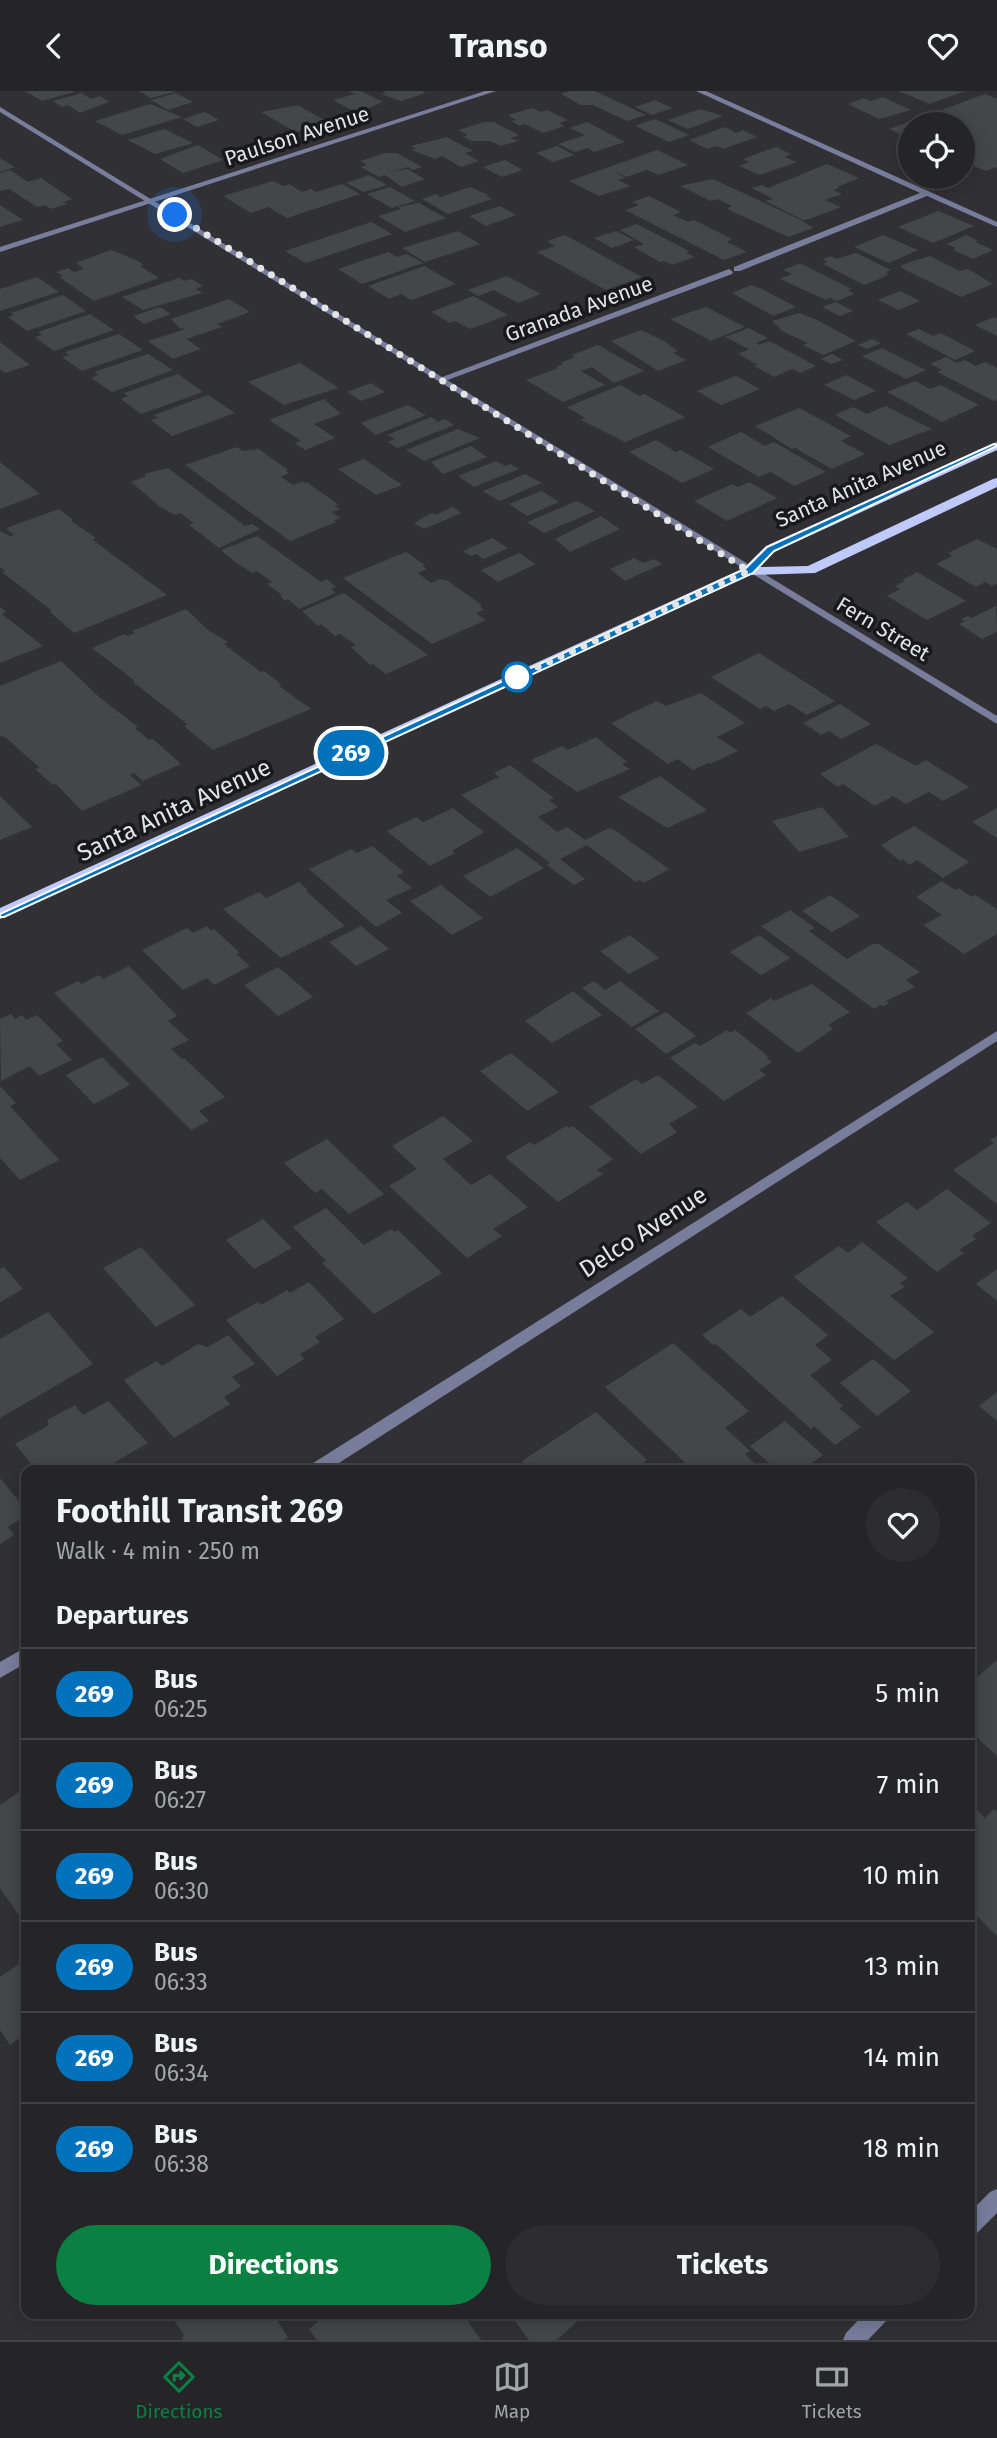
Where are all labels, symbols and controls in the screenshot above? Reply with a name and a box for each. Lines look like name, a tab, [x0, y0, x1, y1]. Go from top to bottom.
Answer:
icon: back	[35, 27, 73, 65]
text: Transo	[449, 27, 548, 65]
icon: heart	[924, 27, 962, 65]
street label: Paulson Avenue	[221, 100, 373, 172]
map controls	[898, 112, 975, 189]
button: locate	[898, 112, 975, 189]
your location	[157, 197, 192, 232]
street label: Granada Avenue	[502, 270, 656, 348]
street label: Santa Anita Avenue	[772, 435, 950, 533]
street label: Fern Street	[832, 591, 935, 667]
unlabelled marker	[502, 662, 532, 692]
line badge: 269	[311, 730, 391, 776]
text: 269	[331, 739, 371, 767]
street label: Santa Anita Avenue	[73, 753, 275, 867]
street label: Delco Avenue	[574, 1180, 712, 1284]
button: heart	[866, 1488, 940, 1562]
text: Foothill Transit 269	[56, 1491, 343, 1531]
text: Walk · 4 min · 250 m	[56, 1537, 260, 1565]
text: Departures	[56, 1600, 189, 1631]
text: Bus	[154, 1664, 197, 1695]
text: 5 min	[875, 1678, 940, 1709]
text: 269	[75, 1680, 114, 1708]
text: 06:25	[154, 1695, 208, 1723]
text: Bus	[154, 1755, 197, 1786]
text: 7 min	[877, 1769, 940, 1800]
text: 269	[75, 1771, 114, 1799]
text: 06:27	[154, 1786, 206, 1814]
text: Bus	[154, 1846, 197, 1877]
text: 10 min	[862, 1860, 940, 1891]
text: 269	[75, 1862, 114, 1890]
text: 06:30	[154, 1877, 209, 1905]
text: Bus	[154, 1937, 197, 1968]
text: 13 min	[864, 1951, 940, 1982]
text: 269	[75, 1953, 114, 1981]
text: 06:33	[154, 1968, 208, 1996]
text: Bus	[154, 2028, 197, 2059]
text: 14 min	[863, 2042, 940, 2073]
text: 269	[75, 2044, 114, 2072]
text: 06:34	[154, 2059, 208, 2087]
text: Bus	[154, 2119, 197, 2150]
text: 18 min	[863, 2133, 940, 2164]
text: 269	[75, 2135, 114, 2163]
text: 06:38	[154, 2150, 209, 2178]
button: Directions	[56, 2225, 491, 2305]
button: Tickets	[505, 2225, 940, 2305]
tab: Directions	[135, 2358, 222, 2423]
tab: Map	[493, 2358, 531, 2423]
tab: Tickets	[802, 2358, 862, 2423]

